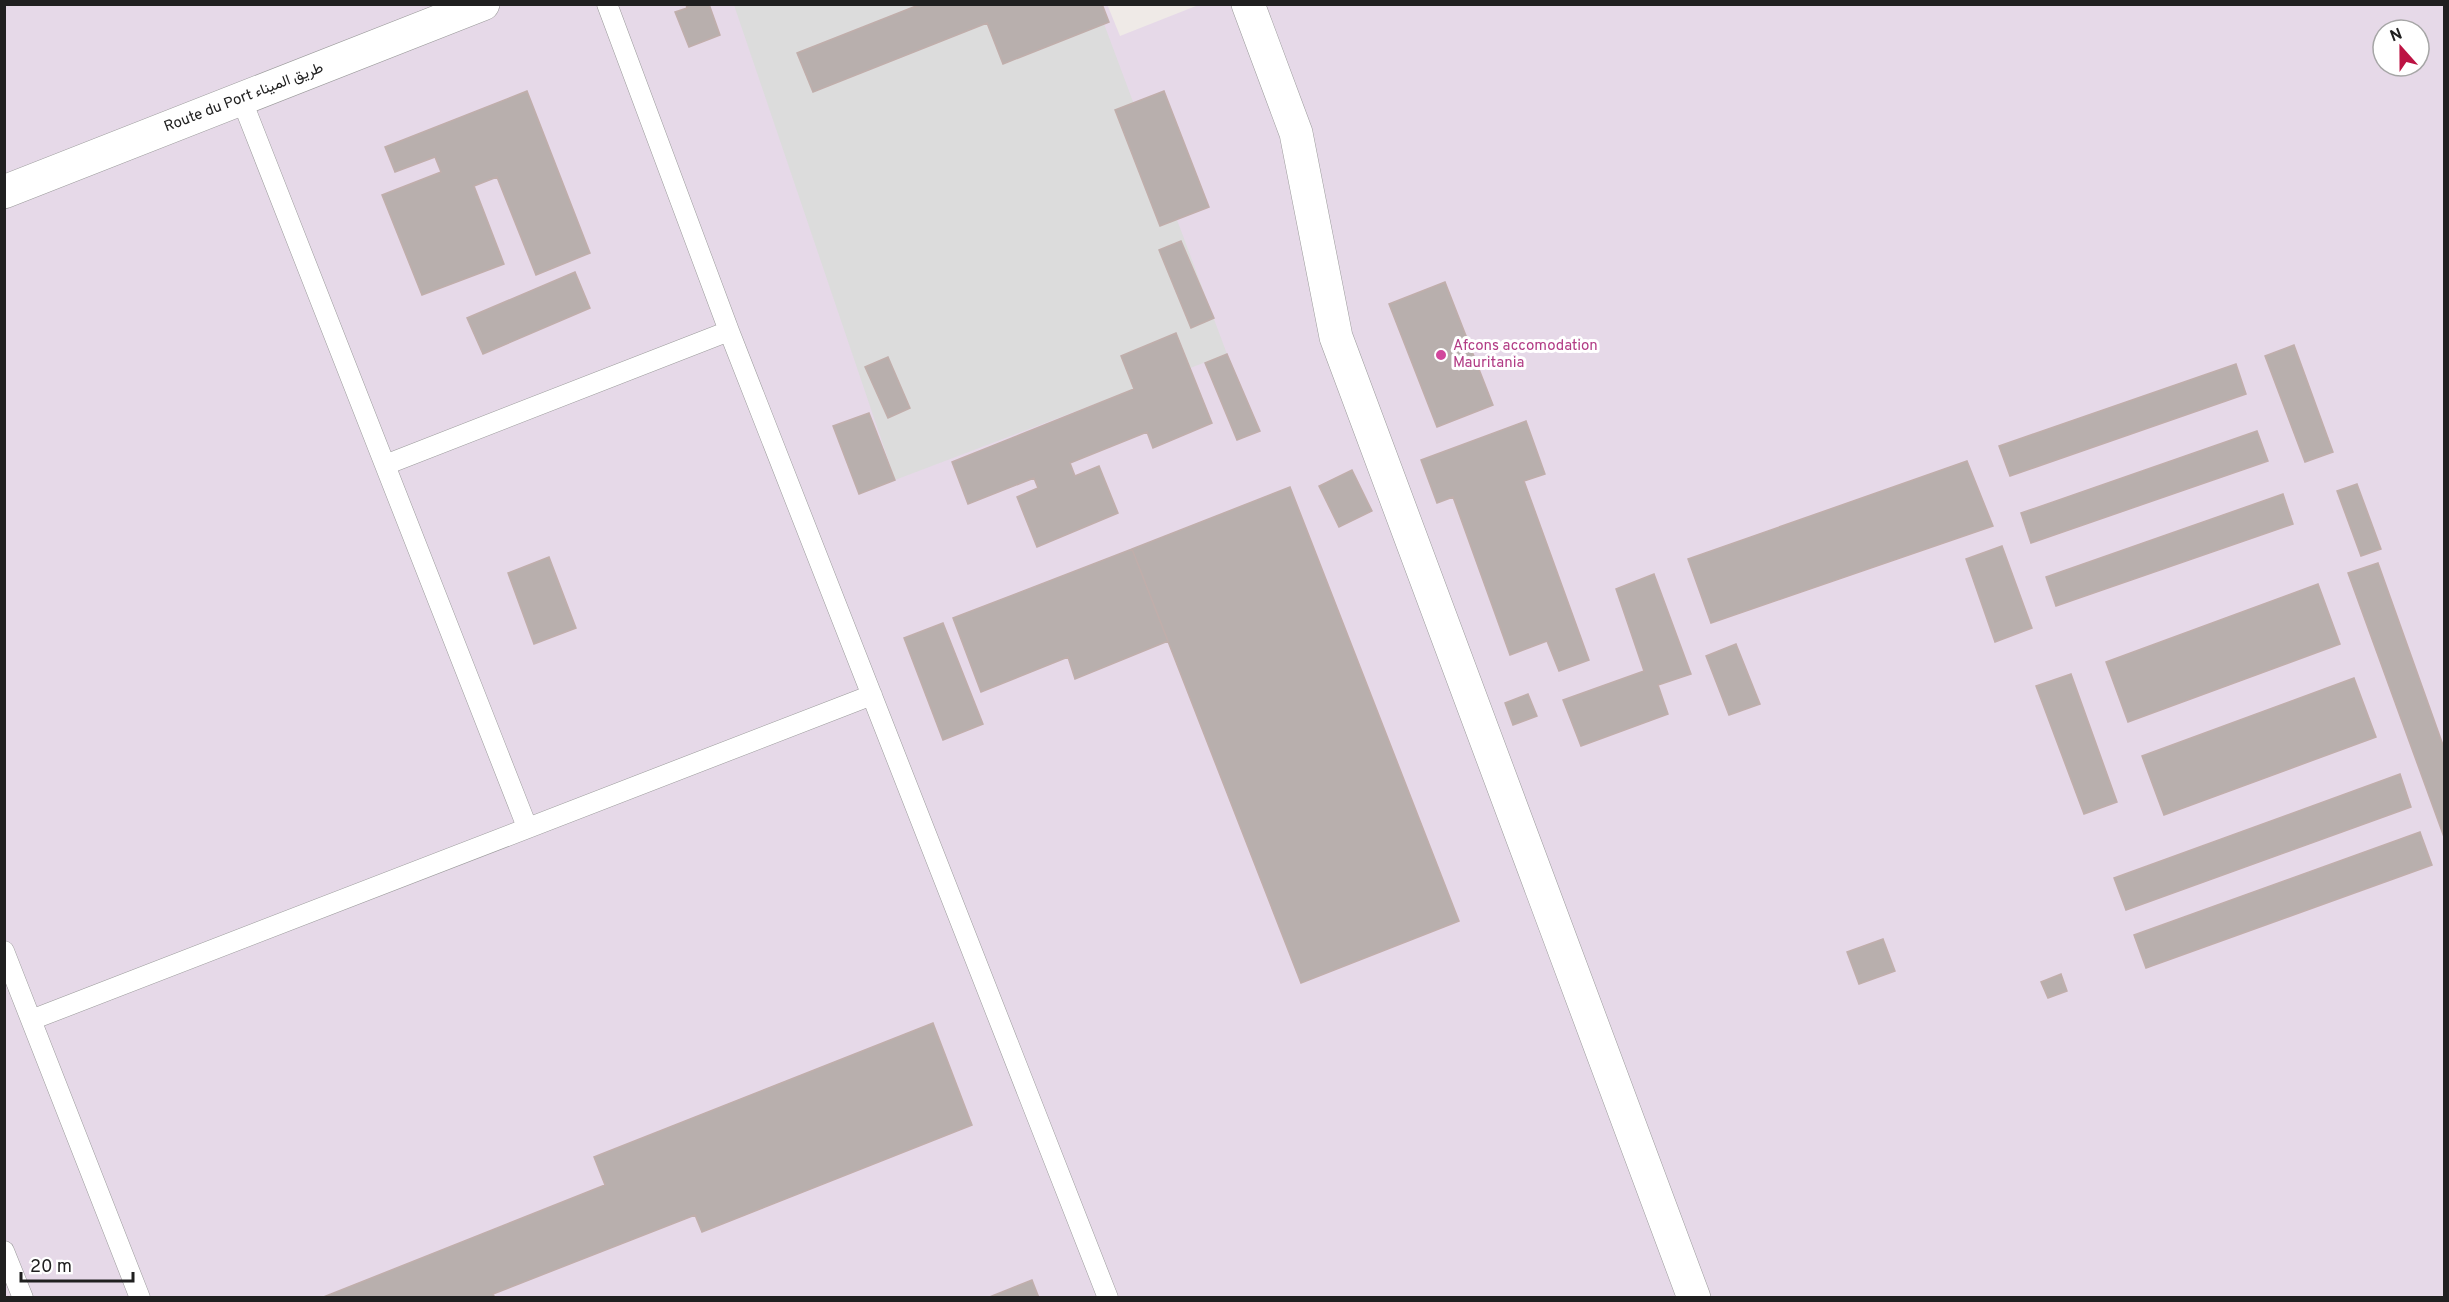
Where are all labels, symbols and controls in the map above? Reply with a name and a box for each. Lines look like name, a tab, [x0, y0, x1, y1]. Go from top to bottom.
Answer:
north arrow	[2371, 18, 2431, 78]
text: N	[2387, 24, 2405, 47]
street label: Route du Port طريق الميناء	[162, 59, 327, 137]
place label: Afcons accomodation Mauritania	[1453, 337, 1598, 373]
marker: Afcons accomodation Mauritania	[1434, 348, 1448, 362]
scale bar	[21, 1245, 134, 1283]
text: 20 m	[30, 1256, 72, 1279]

